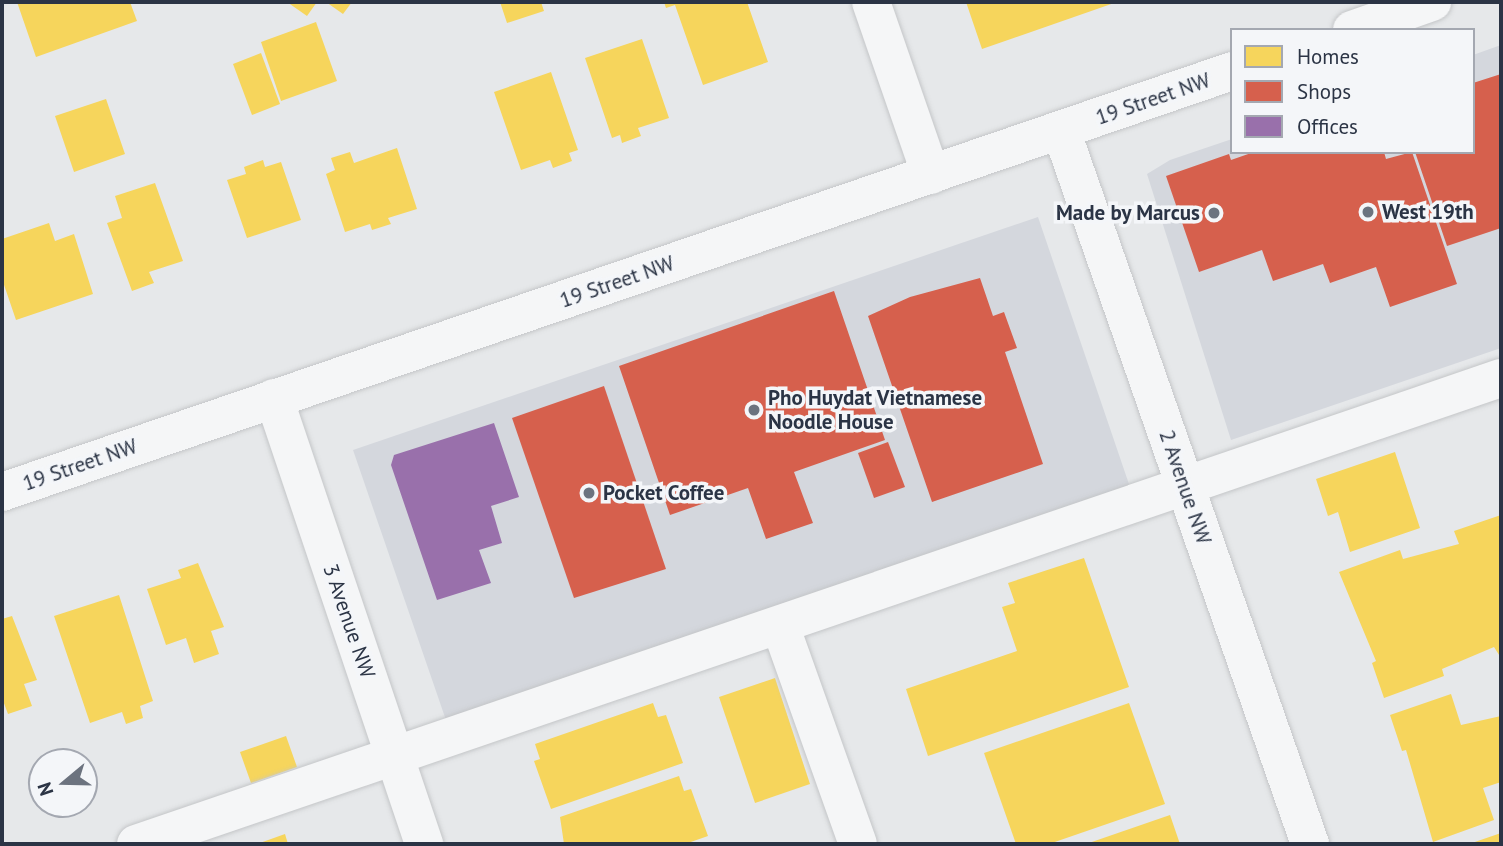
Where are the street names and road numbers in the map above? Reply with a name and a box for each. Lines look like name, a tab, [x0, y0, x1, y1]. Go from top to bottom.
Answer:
street label: 19 Street NW	[1093, 68, 1213, 130]
street label: 19 Street NW	[557, 251, 677, 313]
street label: 2 Avenue NW	[1154, 426, 1216, 548]
street label: 19 Street NW	[20, 434, 140, 496]
street label: 3 Avenue NW	[318, 560, 380, 682]

